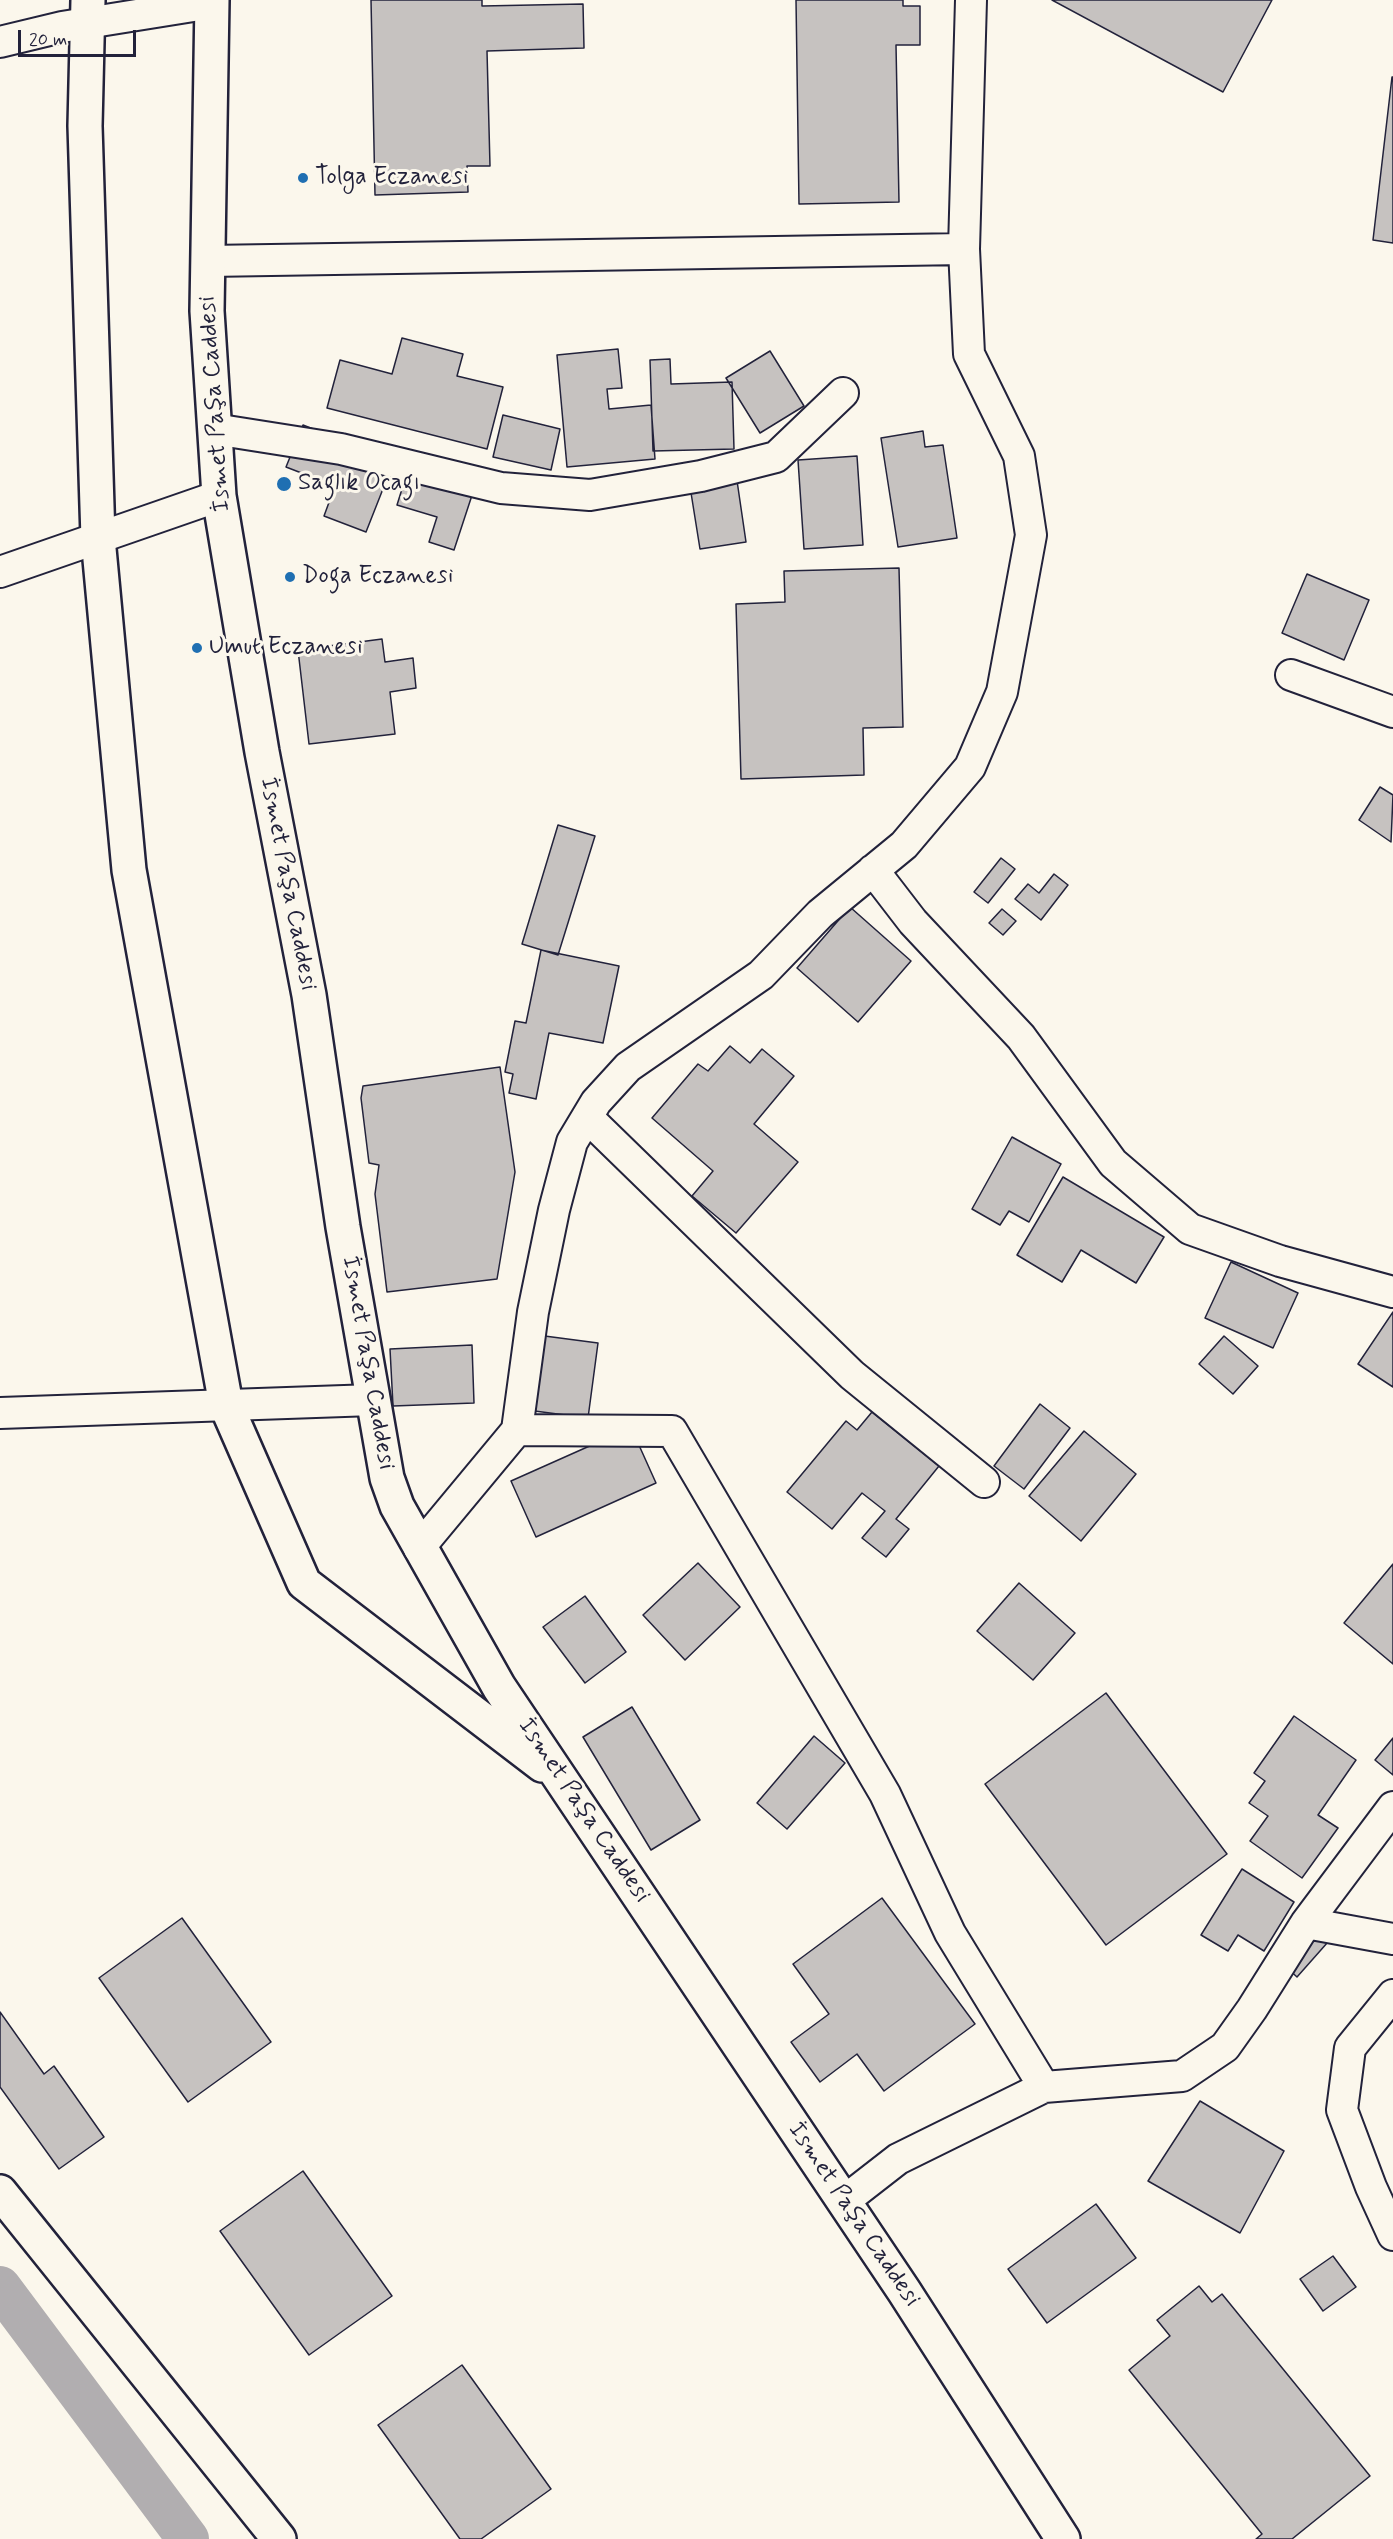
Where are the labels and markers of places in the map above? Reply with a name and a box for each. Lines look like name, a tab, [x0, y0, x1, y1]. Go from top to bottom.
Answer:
place label: Tolga Eczanesi	[315, 164, 468, 192]
marker: Tolga Eczanesi	[296, 171, 310, 185]
place label: Saglık Ocagı	[298, 470, 420, 498]
marker: Saglık Ocagı	[275, 475, 293, 493]
place label: Doga Eczanesi	[302, 563, 453, 591]
marker: Doga Eczanesi	[283, 570, 297, 584]
place label: Umut Eczanesi	[209, 634, 363, 662]
marker: Umut Eczanesi	[190, 641, 204, 655]

